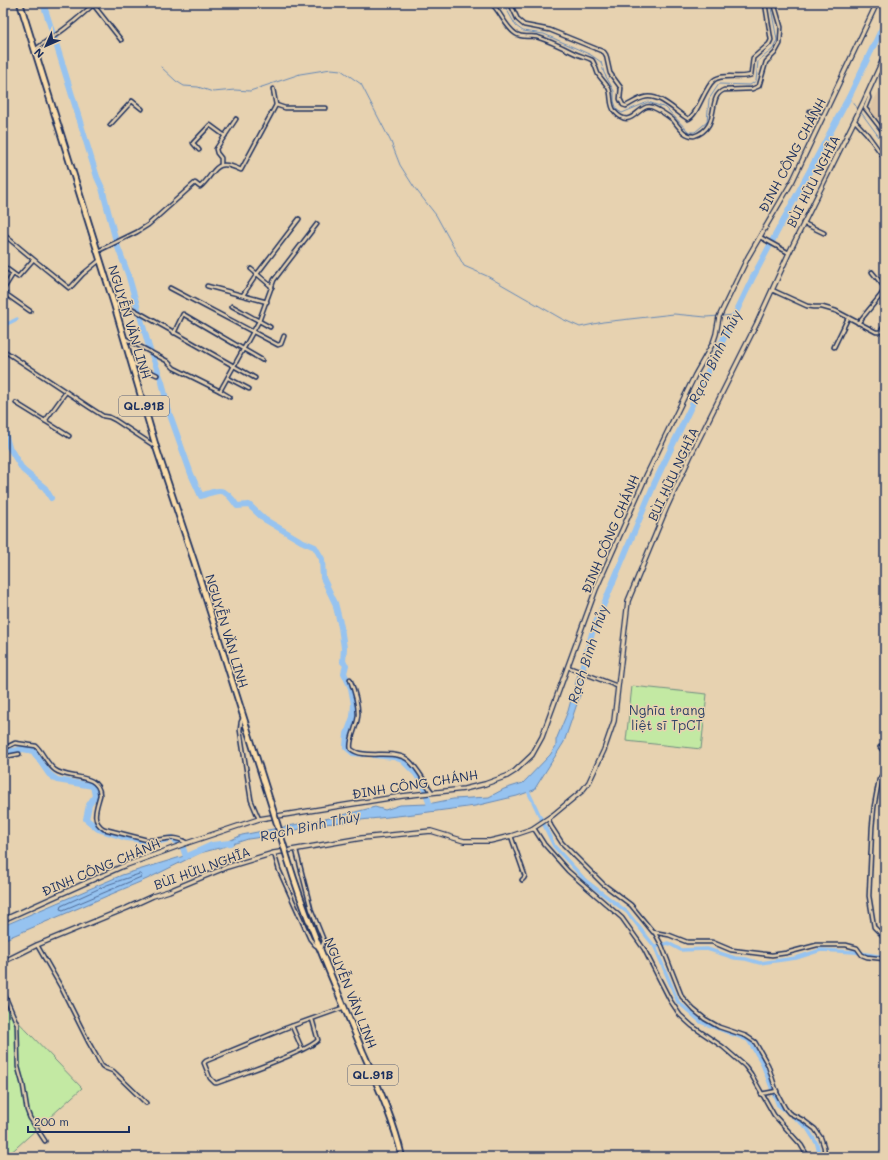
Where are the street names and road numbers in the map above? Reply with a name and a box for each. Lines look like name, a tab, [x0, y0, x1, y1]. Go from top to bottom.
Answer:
street label: ĐINH CÔNG CHÁNH	[754, 95, 829, 215]
street label: BÙI HỮU NGHĨA	[782, 132, 843, 230]
street label: NGUYỄN VĂN LINH	[105, 263, 157, 381]
road number: QL.91B	[119, 396, 169, 416]
street label: BÙI HỮU NGHĨA	[643, 424, 702, 523]
street label: ĐINH CÔNG CHÁNH	[577, 472, 642, 596]
street label: NGUYỄN VĂN LINH	[202, 572, 254, 690]
street label: ĐINH CÔNG CHÁNH	[351, 765, 479, 802]
street label: ĐINH CÔNG CHÁNH	[39, 834, 163, 899]
street label: BÙI HỮU NGHĨA	[151, 842, 252, 893]
street label: NGUYỄN VĂN LINH	[321, 934, 382, 1051]
road number: QL.91B	[348, 1065, 398, 1085]

